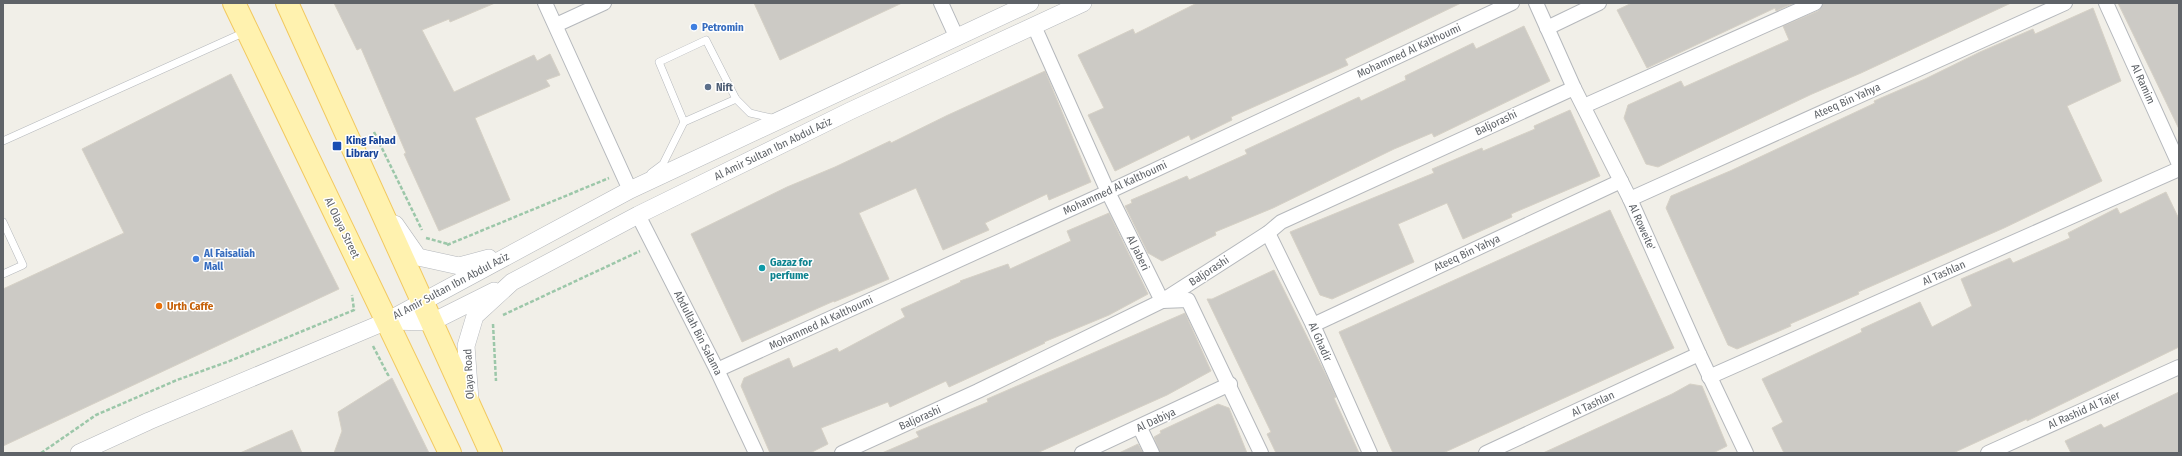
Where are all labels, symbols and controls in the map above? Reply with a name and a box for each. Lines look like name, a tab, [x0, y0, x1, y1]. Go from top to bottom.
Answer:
place label: Petromin	[702, 21, 744, 34]
street label: Mohammed Al Kalthoumi	[1355, 21, 1463, 81]
marker: Petromin	[689, 22, 699, 32]
street label: Al Ramim	[2128, 62, 2158, 106]
street label: Ateeq Bin Yahya	[1812, 80, 1882, 122]
place label: Nift	[716, 81, 733, 94]
marker: Nift	[703, 82, 713, 92]
street label: Baljorashi	[1473, 108, 1519, 138]
street label: Al Amir Sultan Ibn Abdul Aziz	[712, 115, 835, 183]
place label: King Fahad Library	[346, 134, 396, 160]
marker: King Fahad Library	[331, 140, 343, 152]
street label: Mohammed Al Kalthoumi	[1061, 158, 1169, 218]
street label: Al Olaya Street	[322, 195, 362, 261]
street label: Al Roweite'	[1626, 202, 1658, 252]
street label: Ateeq Bin Yahya	[1432, 232, 1502, 274]
street label: Al Jaberi	[1124, 233, 1152, 273]
place label: Al Faisaliah Mall	[203, 247, 255, 273]
street label: Al Amir Sultan Ibn Abdul Aziz	[391, 250, 512, 322]
street label: Baljorashi	[1187, 253, 1232, 289]
marker: Al Faisaliah Mall	[191, 254, 201, 264]
place label: Gazaz for perfume	[770, 256, 813, 282]
street label: Al Tashlan	[1920, 258, 1968, 288]
marker: Gazaz for perfume	[757, 263, 767, 273]
street label: Abdullah Bin Salama	[671, 289, 725, 377]
street label: Mohammed Al Kalthoumi	[767, 293, 875, 353]
place label: Urth Caffe	[167, 300, 214, 313]
marker: Urth Caffe	[154, 301, 164, 311]
street label: Al Ghadir	[1306, 321, 1334, 364]
street label: Olaya Road	[461, 348, 477, 400]
street label: Al Tashlan	[1570, 388, 1616, 420]
street label: Al Rashid Al Tajer	[2046, 388, 2122, 432]
street label: Baljorashi	[897, 403, 943, 433]
street label: Al Dabiya	[1134, 405, 1178, 435]

